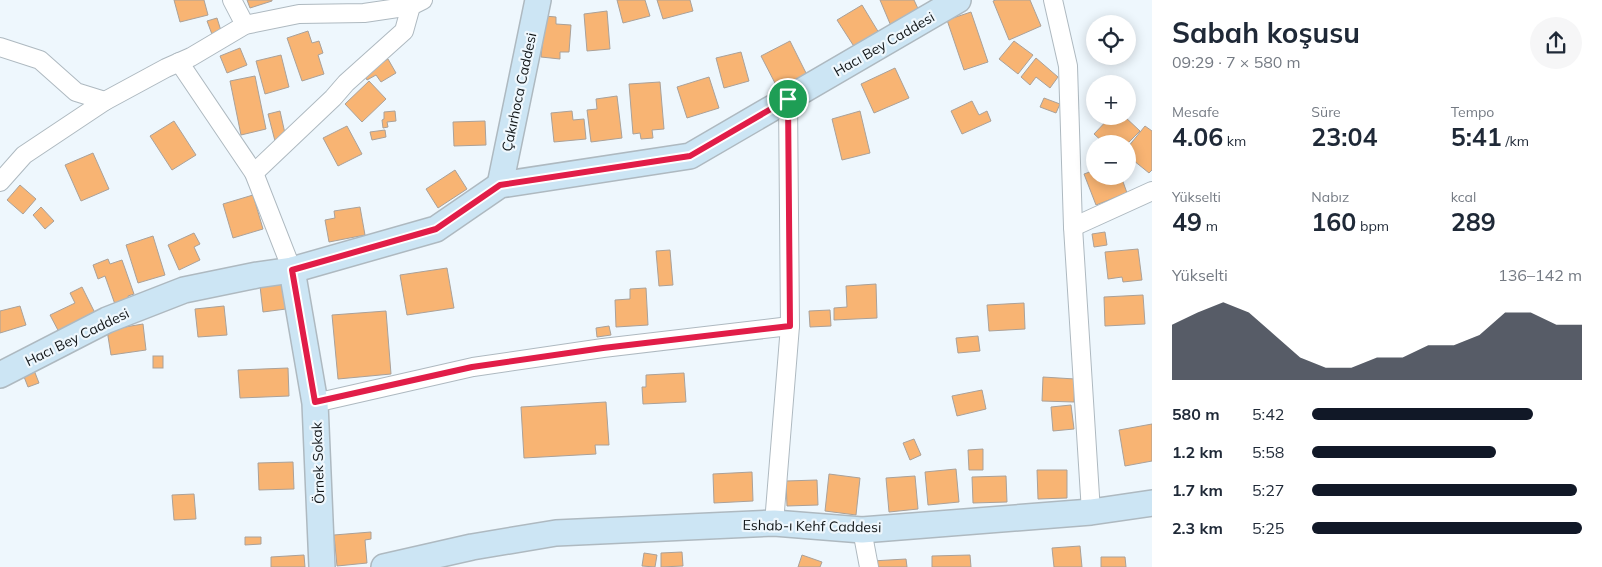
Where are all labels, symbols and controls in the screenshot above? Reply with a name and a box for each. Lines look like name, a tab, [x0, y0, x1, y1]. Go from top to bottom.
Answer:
street label: Hacı Bey Caddesi	[830, 8, 938, 80]
map controls	[1086, 15, 1136, 185]
button: locate	[1086, 15, 1136, 65]
text: Sabah koşusu	[1172, 15, 1360, 50]
button: share	[1530, 17, 1582, 69]
street label: Çakırhoca Caddesi	[498, 31, 540, 153]
text: 09:29 · 7 × 580 m	[1172, 52, 1301, 72]
button: +	[1086, 75, 1136, 125]
pin	[767, 78, 809, 120]
icon: arrive	[774, 85, 802, 113]
text: Mesafe	[1172, 103, 1219, 121]
text: Süre	[1311, 103, 1341, 121]
text: Tempo	[1451, 103, 1494, 121]
text: 4.06	[1172, 121, 1223, 152]
text: 23:04	[1311, 121, 1378, 152]
text: 5:41	[1451, 121, 1502, 152]
text: km	[1223, 132, 1246, 150]
text: /km	[1502, 132, 1529, 150]
button: −	[1086, 135, 1136, 185]
text: Yükselti	[1172, 188, 1221, 206]
text: Nabız	[1311, 188, 1349, 206]
text: kcal	[1451, 188, 1476, 206]
text: 49	[1172, 206, 1202, 237]
text: 160	[1311, 206, 1356, 237]
text: 289	[1451, 206, 1496, 237]
text: m	[1202, 217, 1218, 235]
text: bpm	[1356, 217, 1389, 235]
text: Yükselti	[1172, 265, 1228, 285]
text: 136–142 m	[1498, 265, 1582, 285]
street label: Hacı Bey Caddesi	[22, 304, 132, 370]
text: 580 m	[1172, 404, 1220, 424]
text: 5:42	[1252, 404, 1284, 424]
street label: Örnek Sokak	[308, 421, 328, 504]
text: 1.2 km	[1172, 442, 1223, 462]
text: 5:58	[1252, 442, 1284, 462]
text: 1.7 km	[1172, 480, 1223, 500]
text: 5:27	[1252, 480, 1284, 500]
street label: Eshab-ı Kehf Caddesi	[743, 516, 881, 536]
text: 2.3 km	[1172, 518, 1223, 538]
text: 5:25	[1252, 518, 1284, 538]

